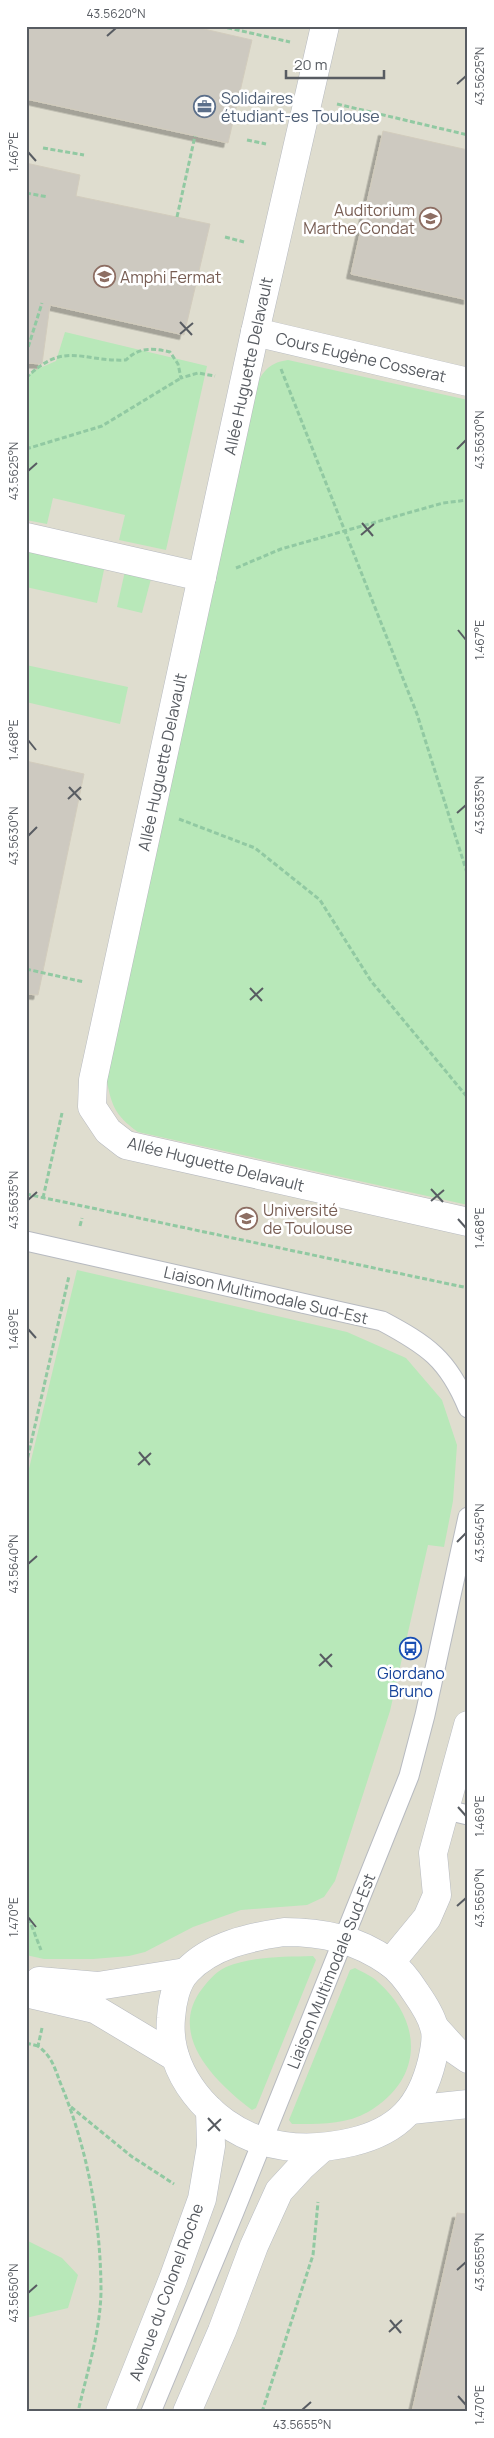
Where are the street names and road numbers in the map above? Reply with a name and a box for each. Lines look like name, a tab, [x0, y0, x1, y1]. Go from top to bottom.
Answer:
street label: Allée Huguette Delavault	[218, 275, 278, 457]
street label: Cours Eugène Cosserat	[274, 327, 448, 387]
street label: Allée Huguette Delavault	[132, 671, 192, 853]
street label: Allée Huguette Delavault	[125, 1131, 307, 1197]
street label: Liaison Multimodale Sud-Est	[162, 1261, 370, 1329]
street label: Liaison Multimodale Sud-Est	[282, 1870, 380, 2072]
street label: Avenue du Colonel Roche	[124, 2200, 208, 2384]

